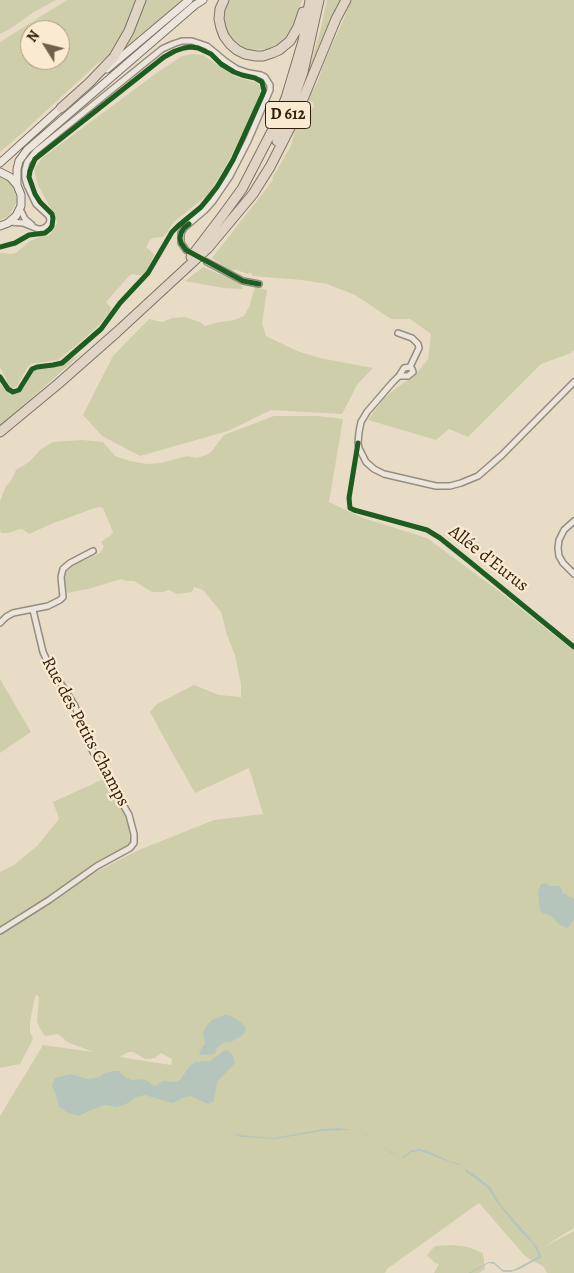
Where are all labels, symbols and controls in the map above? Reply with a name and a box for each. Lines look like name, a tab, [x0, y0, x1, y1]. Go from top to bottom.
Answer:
north arrow	[20, 20, 70, 70]
text: N	[23, 27, 44, 46]
road number: D 612	[266, 102, 310, 128]
street label: Allée d'Eurus	[444, 521, 532, 597]
street label: Rue des Petits Champs	[36, 654, 134, 810]

